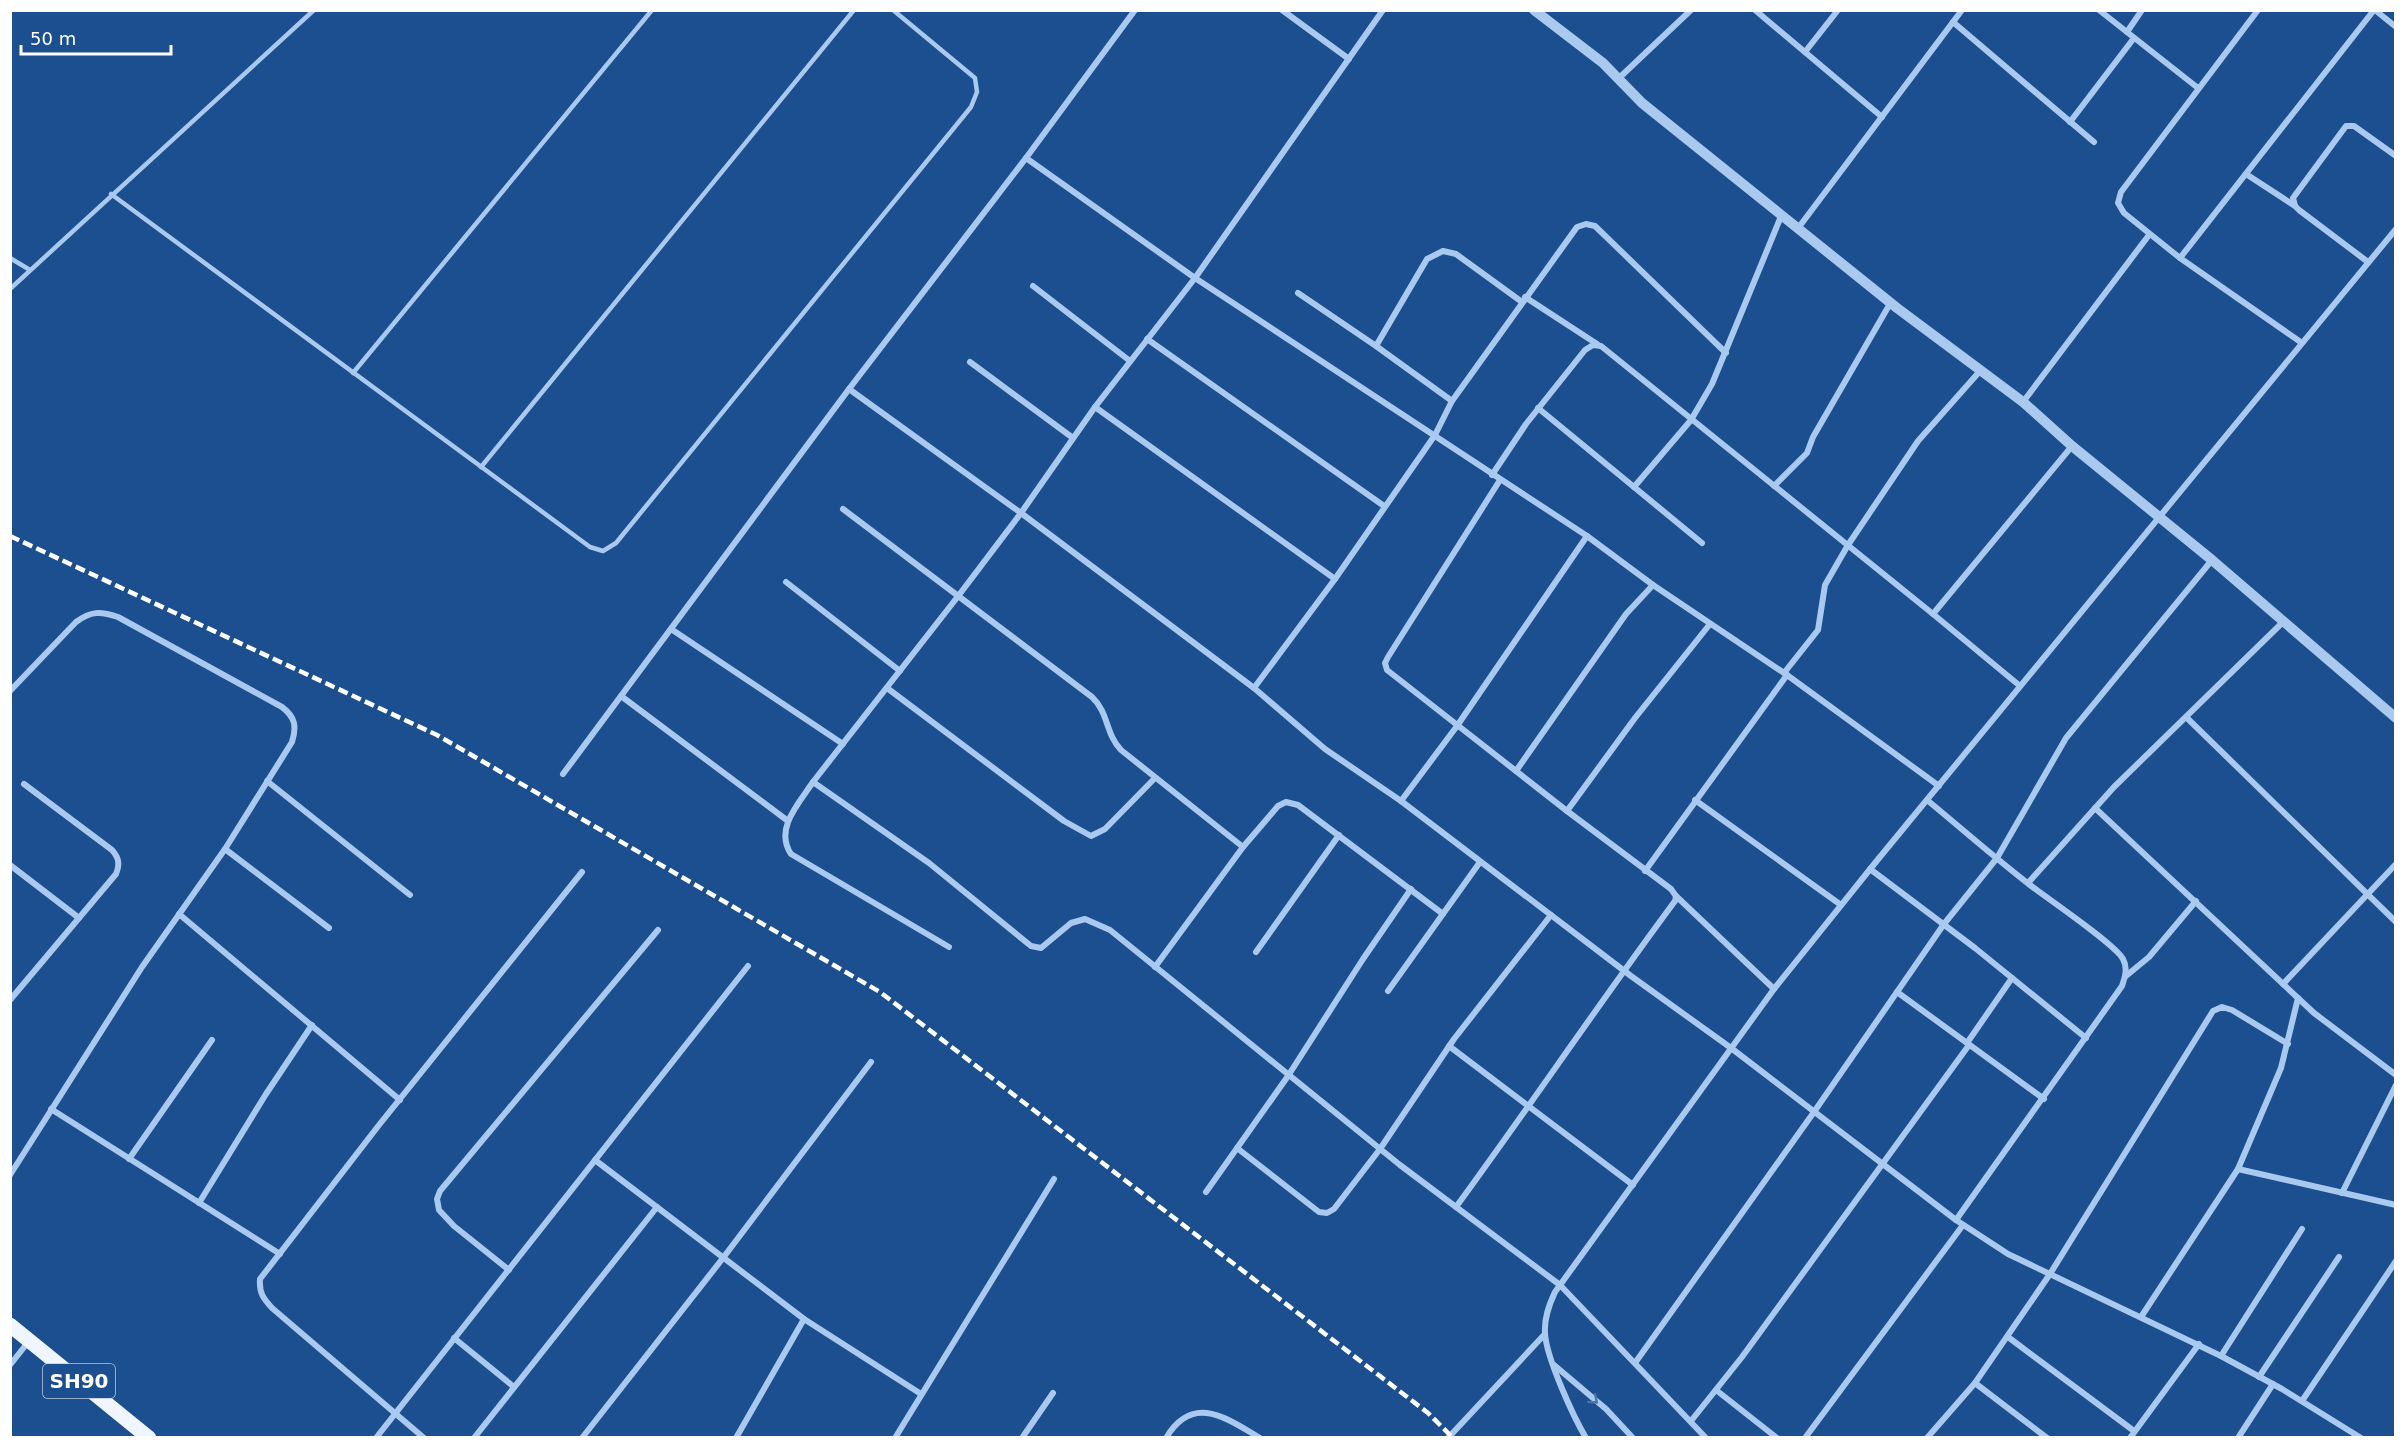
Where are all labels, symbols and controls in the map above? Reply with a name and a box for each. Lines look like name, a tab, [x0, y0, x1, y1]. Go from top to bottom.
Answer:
scale bar	[21, 18, 171, 56]
text: 50 m	[30, 28, 76, 49]
road number: SH90	[43, 1364, 115, 1398]
one-way arrow	[1587, 1392, 1598, 1403]

